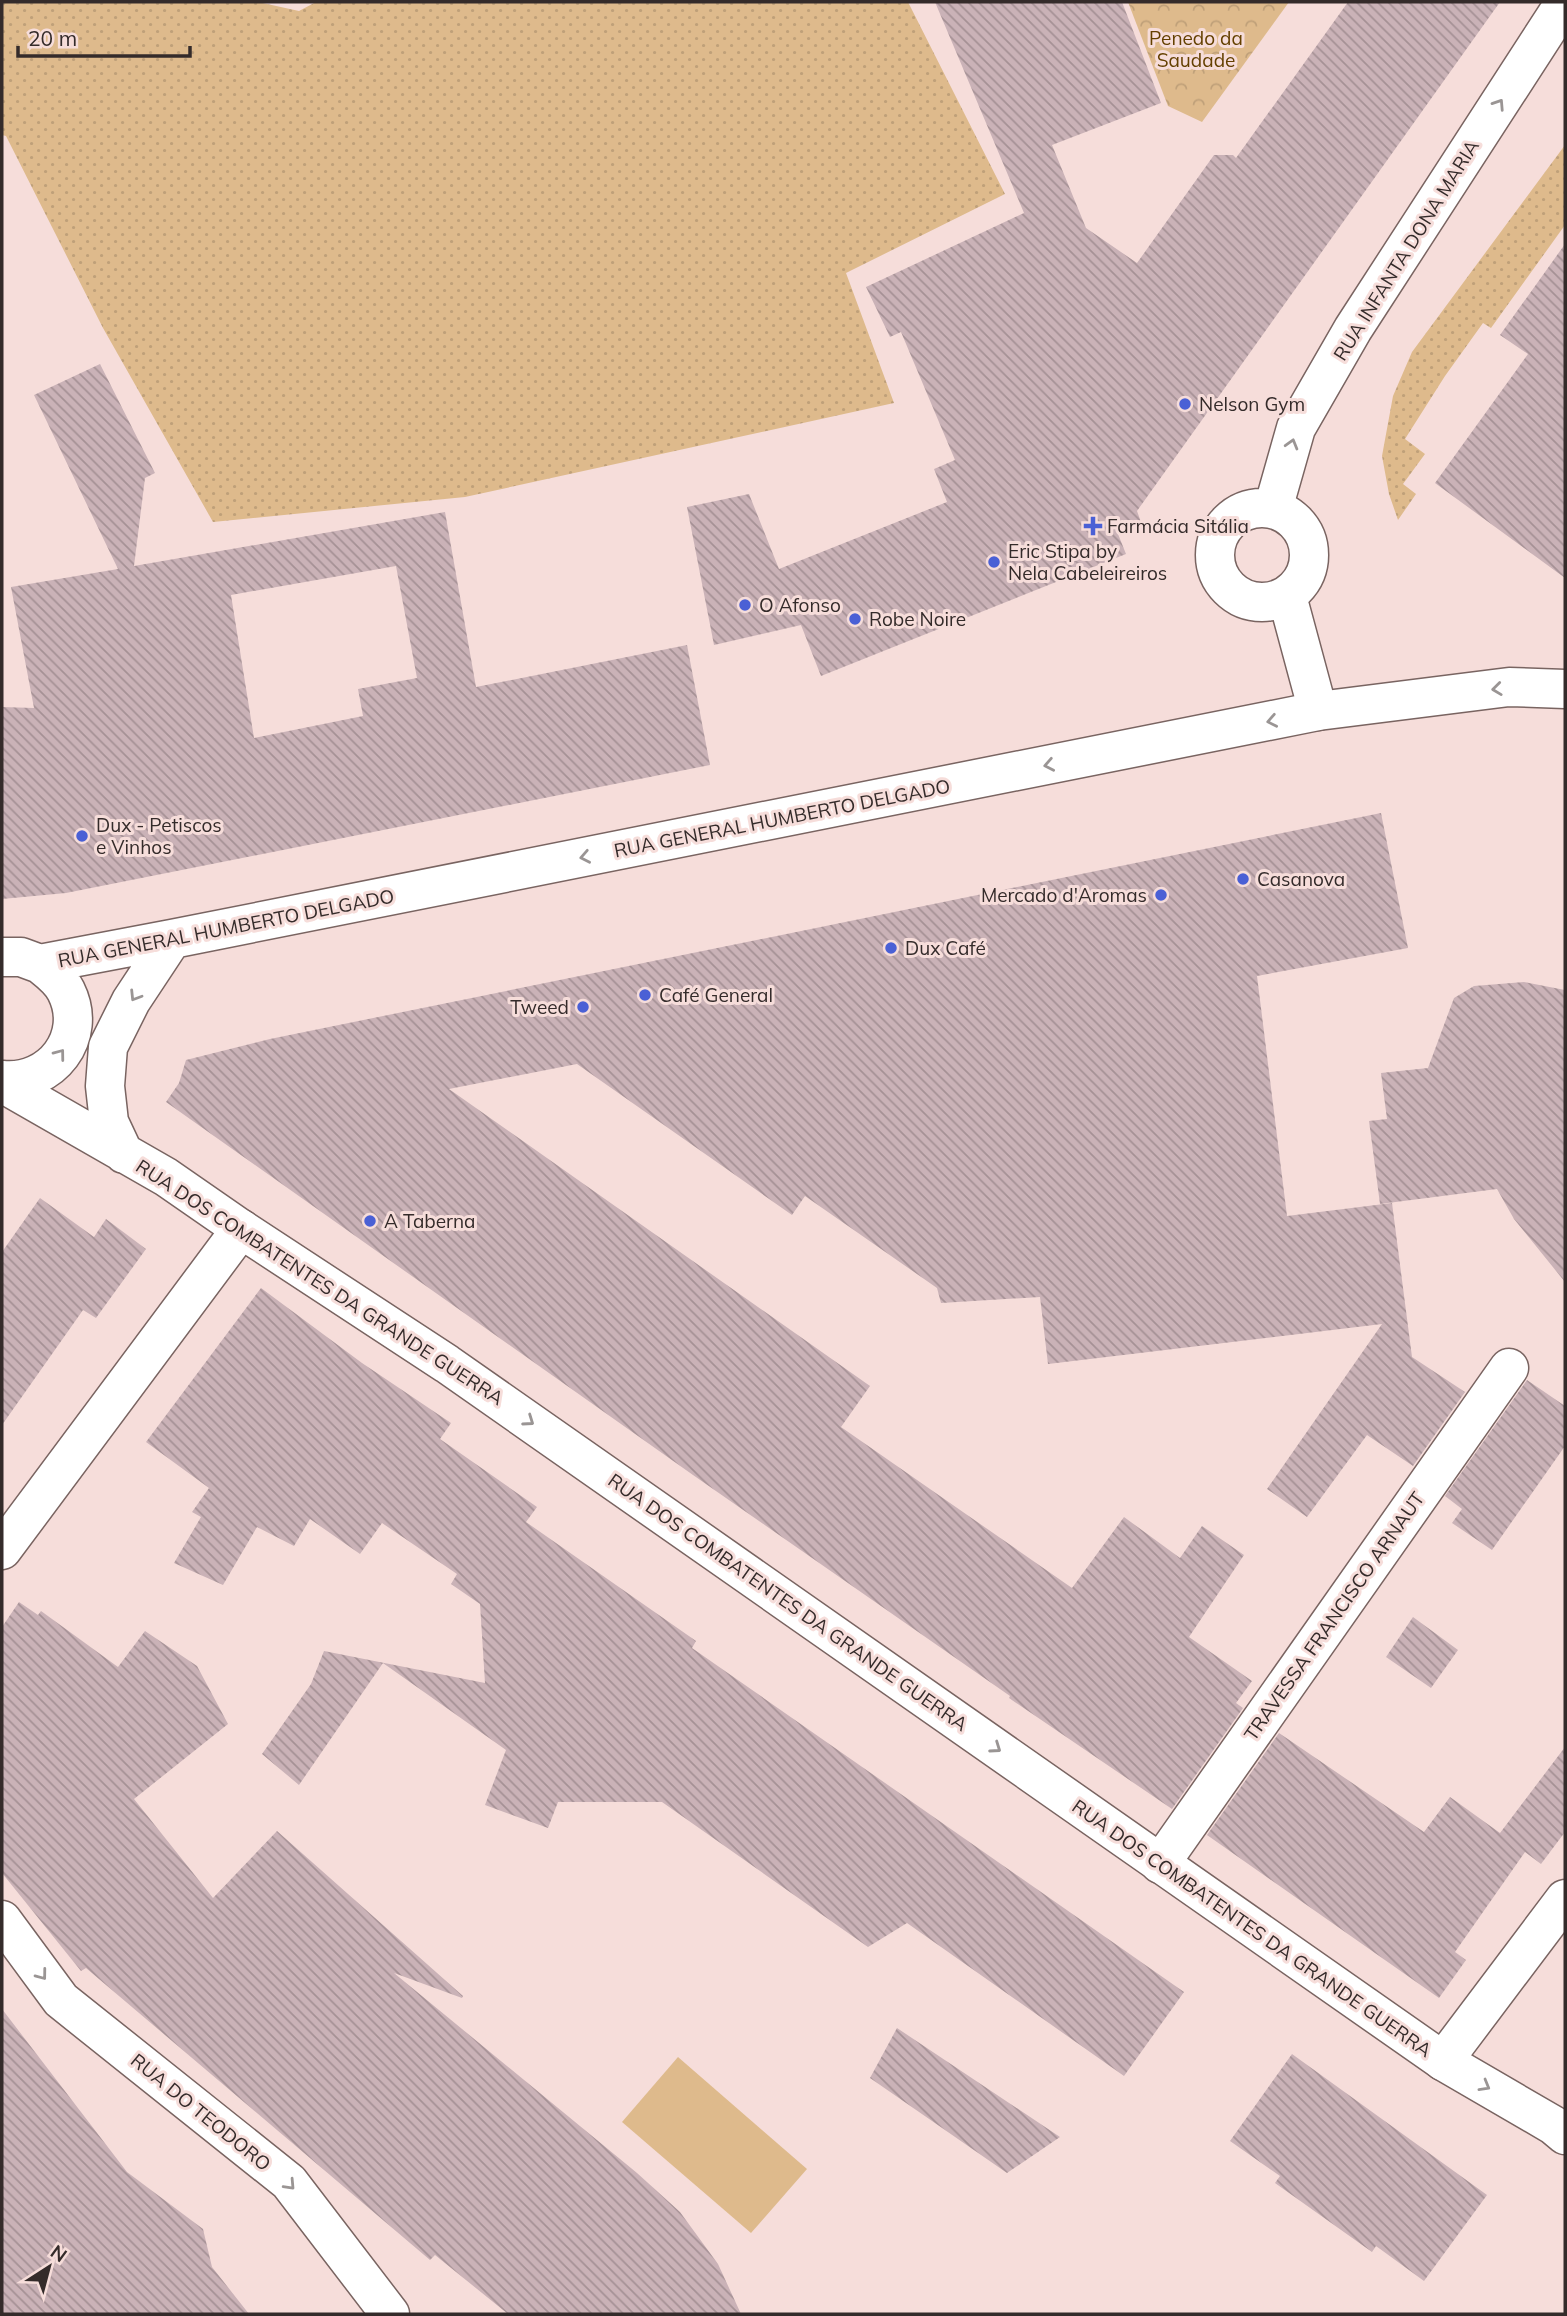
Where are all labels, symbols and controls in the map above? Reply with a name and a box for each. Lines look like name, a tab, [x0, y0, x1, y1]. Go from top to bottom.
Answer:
scale bar	[18, 14, 189, 58]
text: 20 m	[28, 25, 77, 51]
park label: Penedo da Saudade	[1149, 26, 1243, 72]
one-way arrow	[1491, 99, 1504, 112]
street label: RUA INFANTA DONA MARIA	[1328, 135, 1484, 365]
place label: Nelson Gym	[1199, 392, 1305, 416]
marker: Nelson Gym	[1177, 396, 1193, 412]
one-way arrow	[1284, 438, 1298, 450]
place label: Farmácia Sitália	[1107, 514, 1249, 538]
marker: Farmácia Sitália	[1085, 518, 1101, 534]
place label: Eric Stipa by Nela Cabeleireiros	[1008, 539, 1167, 585]
marker: Eric Stipa by Nela Cabeleireiros	[986, 554, 1002, 570]
place label: O Afonso	[759, 593, 841, 617]
marker: O Afonso	[737, 597, 753, 613]
place label: Robe Noire	[869, 607, 966, 631]
marker: Robe Noire	[847, 611, 863, 627]
one-way arrow	[1491, 681, 1503, 696]
one-way arrow	[1266, 712, 1278, 727]
one-way arrow	[1043, 756, 1055, 771]
street label: RUA GENERAL HUMBERTO DELGADO	[612, 774, 952, 862]
place label: Dux - Petiscos e Vinhos	[96, 813, 222, 859]
marker: Dux - Petiscos e Vinhos	[74, 828, 90, 844]
one-way arrow	[579, 849, 591, 864]
place label: Casanova	[1257, 867, 1345, 891]
marker: Casanova	[1235, 871, 1251, 887]
place label: Mercado d'Aromas	[981, 883, 1147, 907]
street label: RUA GENERAL HUMBERTO DELGADO	[56, 884, 396, 972]
marker: Mercado d'Aromas	[1153, 887, 1169, 903]
place label: Dux Café	[905, 936, 986, 960]
marker: Dux Café	[883, 940, 899, 956]
place label: Café General	[659, 983, 773, 1007]
marker: Café General	[637, 987, 653, 1003]
one-way arrow	[130, 988, 143, 1001]
place label: Tweed	[510, 995, 569, 1019]
marker: Tweed	[575, 999, 591, 1015]
one-way arrow	[52, 1049, 65, 1062]
street label: RUA DOS COMBATENTES DA GRANDE GUERRA	[132, 1154, 508, 1410]
place label: A Taberna	[384, 1209, 476, 1233]
marker: A Taberna	[362, 1213, 378, 1229]
one-way arrow	[521, 1413, 534, 1425]
street label: RUA DOS COMBATENTES DA GRANDE GUERRA	[604, 1468, 973, 1736]
street label: TRAVESSA FRANCISCO ARNAUT	[1239, 1486, 1430, 1745]
one-way arrow	[988, 1740, 1001, 1752]
street label: RUA DOS COMBATENTES DA GRANDE GUERRA	[1068, 1794, 1437, 2062]
one-way arrow	[34, 1967, 47, 1980]
street label: RUA DO TEODORO	[126, 2048, 276, 2176]
one-way arrow	[1478, 2078, 1491, 2091]
one-way arrow	[281, 2177, 294, 2190]
north arrow	[14, 2232, 84, 2302]
text: N	[46, 2239, 72, 2267]

